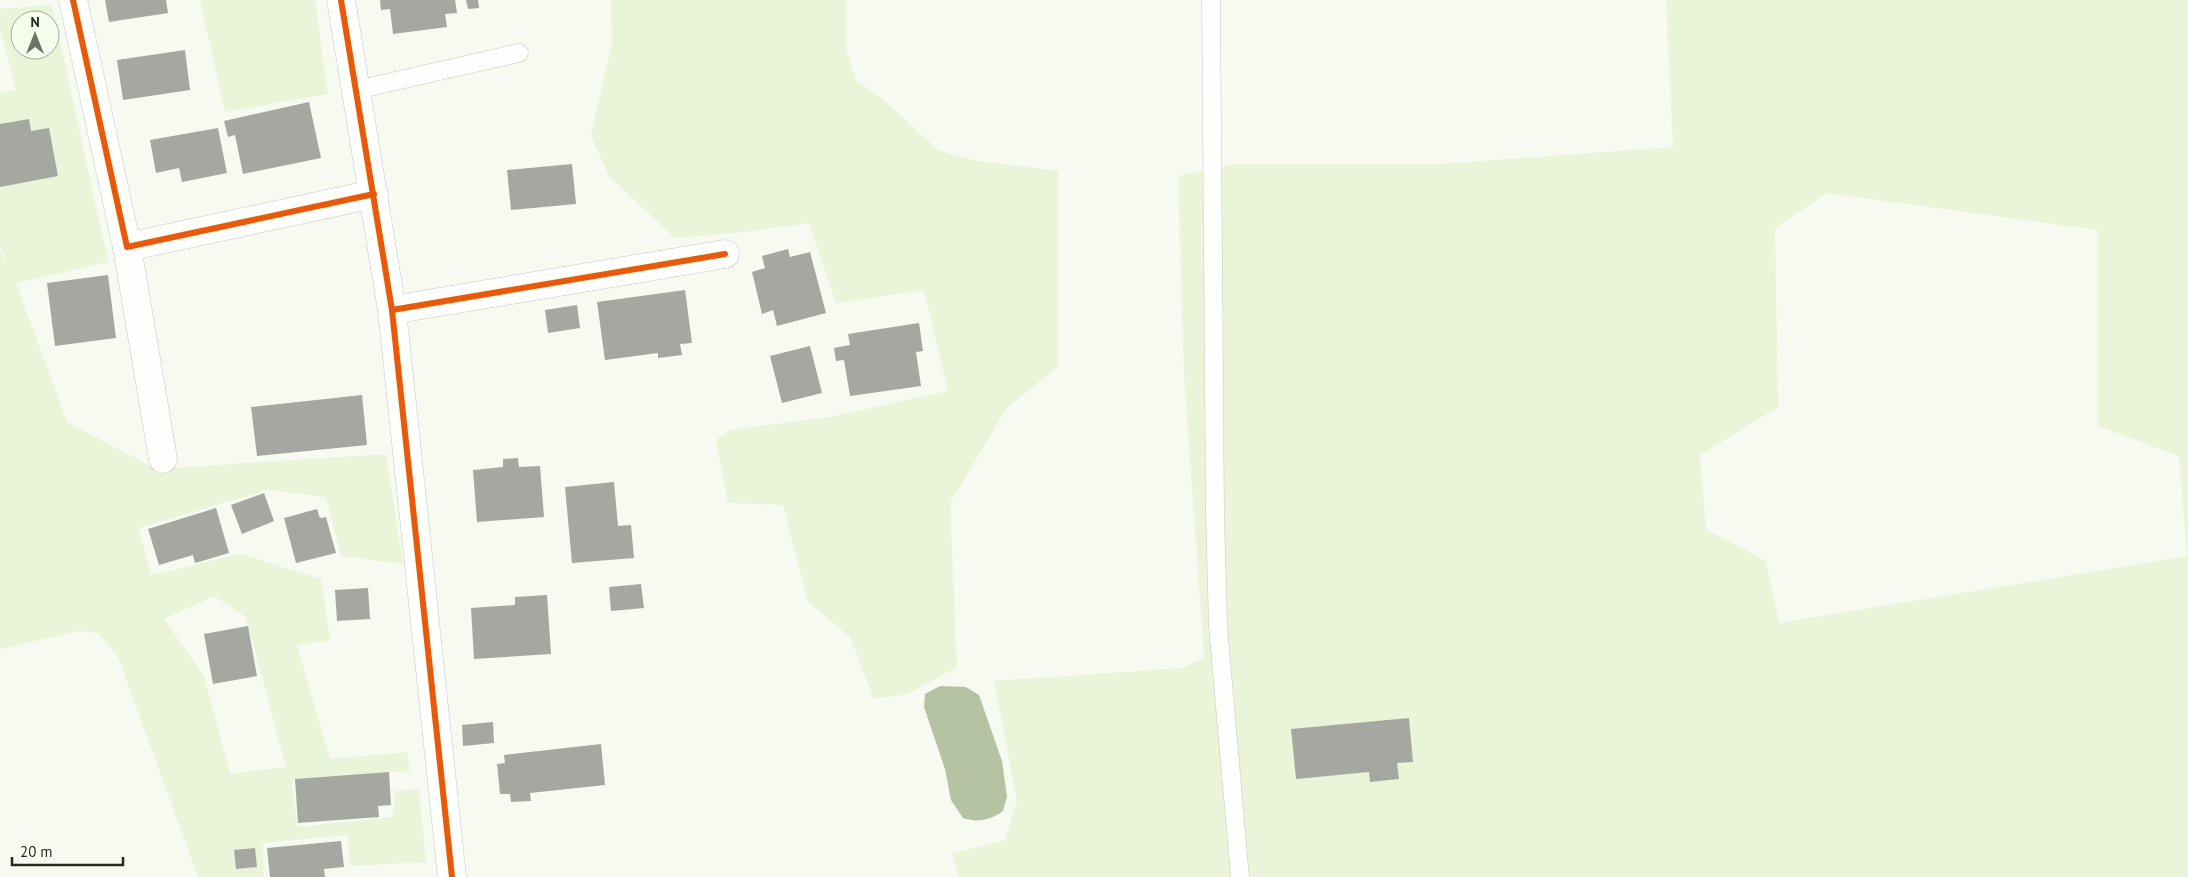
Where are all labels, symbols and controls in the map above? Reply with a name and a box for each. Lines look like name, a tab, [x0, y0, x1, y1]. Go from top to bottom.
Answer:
north arrow	[10, 10, 60, 60]
text: N	[30, 13, 40, 31]
scale bar	[12, 834, 124, 866]
text: 20 m	[20, 842, 53, 861]

